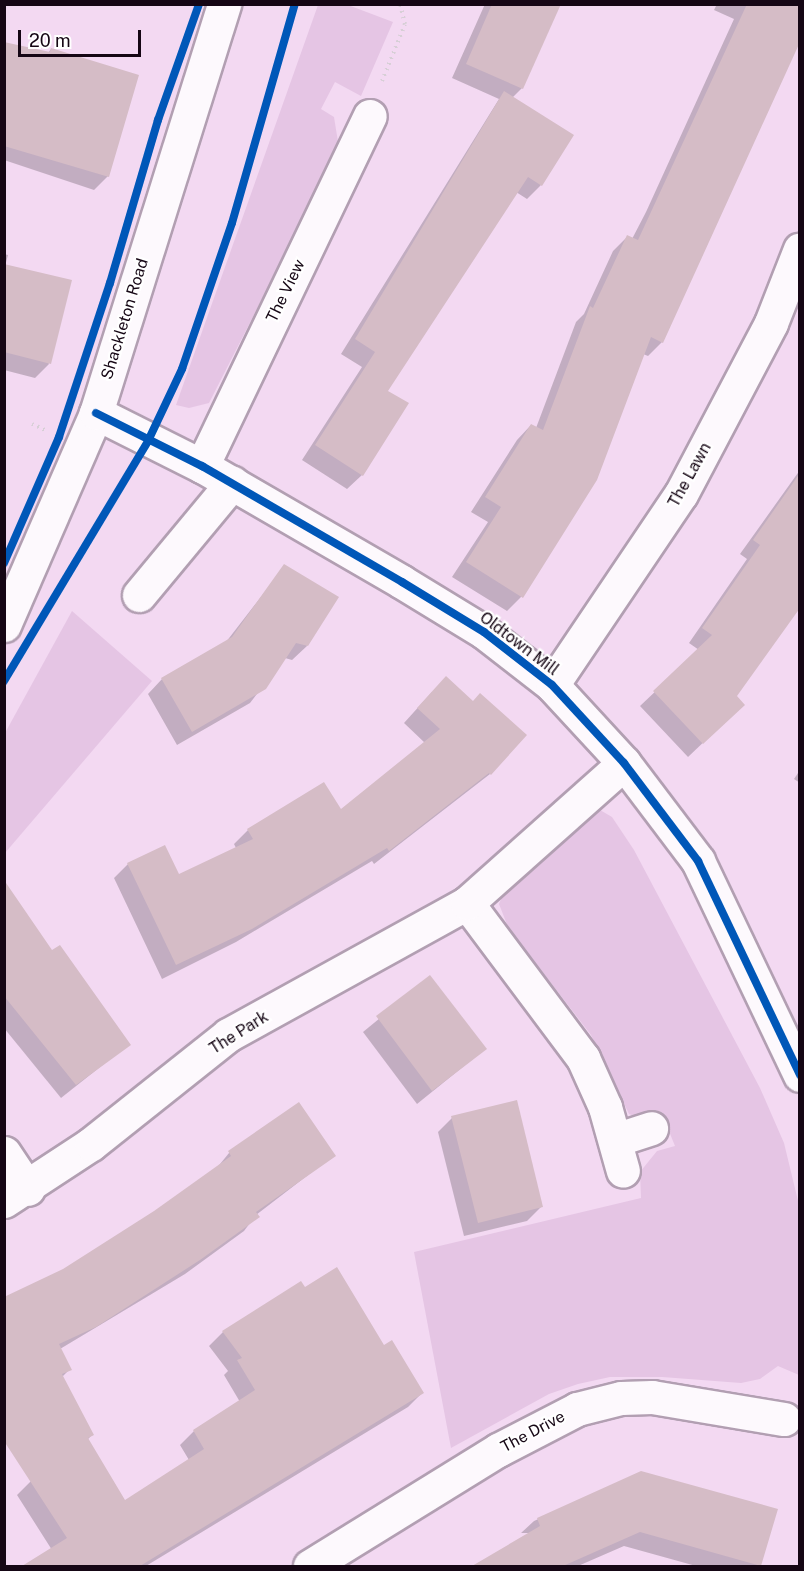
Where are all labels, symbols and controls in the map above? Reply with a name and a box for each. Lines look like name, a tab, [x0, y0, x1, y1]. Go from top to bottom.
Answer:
scale bar	[21, 18, 144, 56]
text: 20 m	[29, 30, 71, 51]
street label: Shackleton Road	[97, 256, 153, 382]
street label: The View	[263, 256, 309, 326]
street label: The Lawn	[664, 439, 716, 511]
street label: Oldtown Mill	[476, 608, 562, 680]
street label: The Park	[206, 1007, 272, 1059]
street label: The Drive	[498, 1407, 568, 1457]

